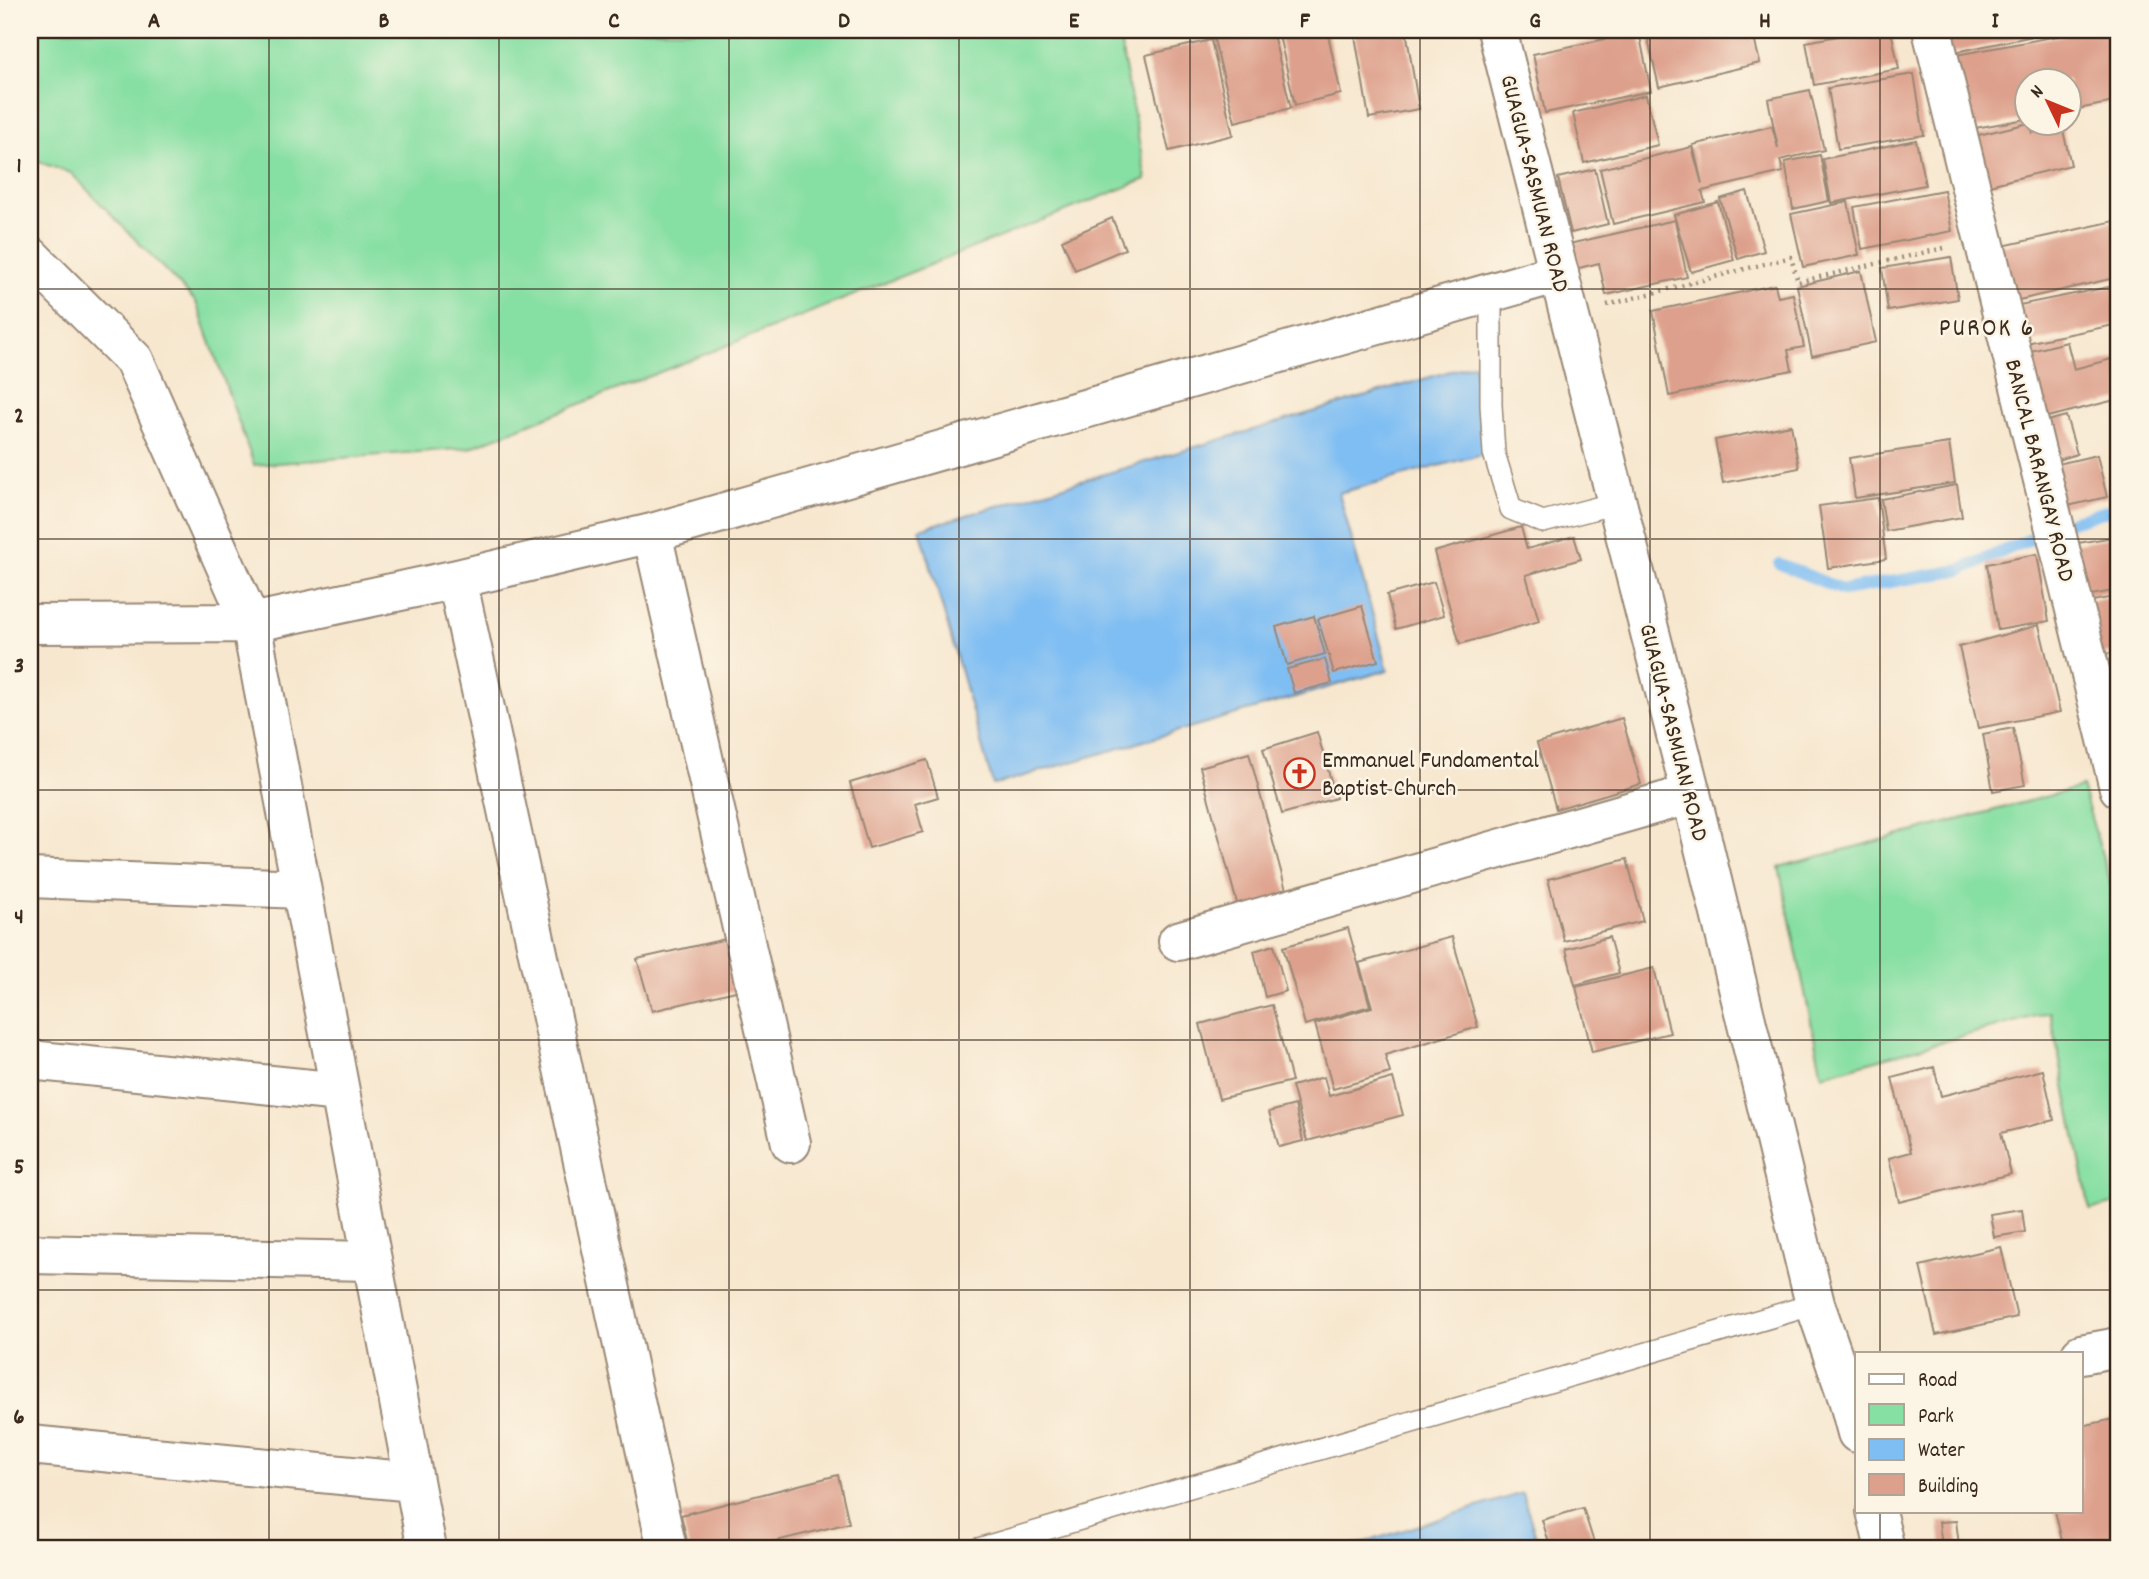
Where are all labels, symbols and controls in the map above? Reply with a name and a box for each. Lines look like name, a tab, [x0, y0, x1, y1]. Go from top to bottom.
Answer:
text: A	[148, 6, 160, 39]
text: B	[379, 6, 390, 39]
text: C	[608, 6, 620, 39]
text: D	[838, 6, 850, 39]
text: E	[1069, 6, 1080, 39]
text: F	[1300, 6, 1311, 39]
text: G	[1529, 6, 1541, 39]
text: H	[1759, 6, 1771, 39]
text: I	[1991, 6, 1999, 39]
north arrow	[2012, 66, 2082, 136]
street label: GUAGUA-SASMUAN ROAD	[1490, 71, 1577, 296]
text: N	[2025, 80, 2051, 105]
text: 1	[16, 151, 22, 184]
district label: PUROK 6	[1939, 311, 2035, 348]
street label: BANCAL BARANGAY ROAD	[1994, 356, 2082, 586]
text: 2	[14, 401, 24, 434]
street label: GUAGUA-SASMUAN ROAD	[1629, 620, 1716, 845]
text: 3	[14, 651, 24, 684]
place label: Emmanuel Fundamental Baptist Church	[1322, 745, 1539, 807]
church icon: Emmanuel Fundamental Baptist Church	[1282, 756, 1316, 790]
text: 4	[14, 902, 24, 935]
text: 5	[14, 1152, 24, 1185]
legend	[1855, 1352, 2082, 1512]
text: Road	[1918, 1367, 1957, 1397]
text: 6	[13, 1402, 25, 1435]
text: Park	[1918, 1403, 1954, 1433]
text: Water	[1918, 1437, 1965, 1467]
text: Building	[1918, 1473, 1978, 1503]

